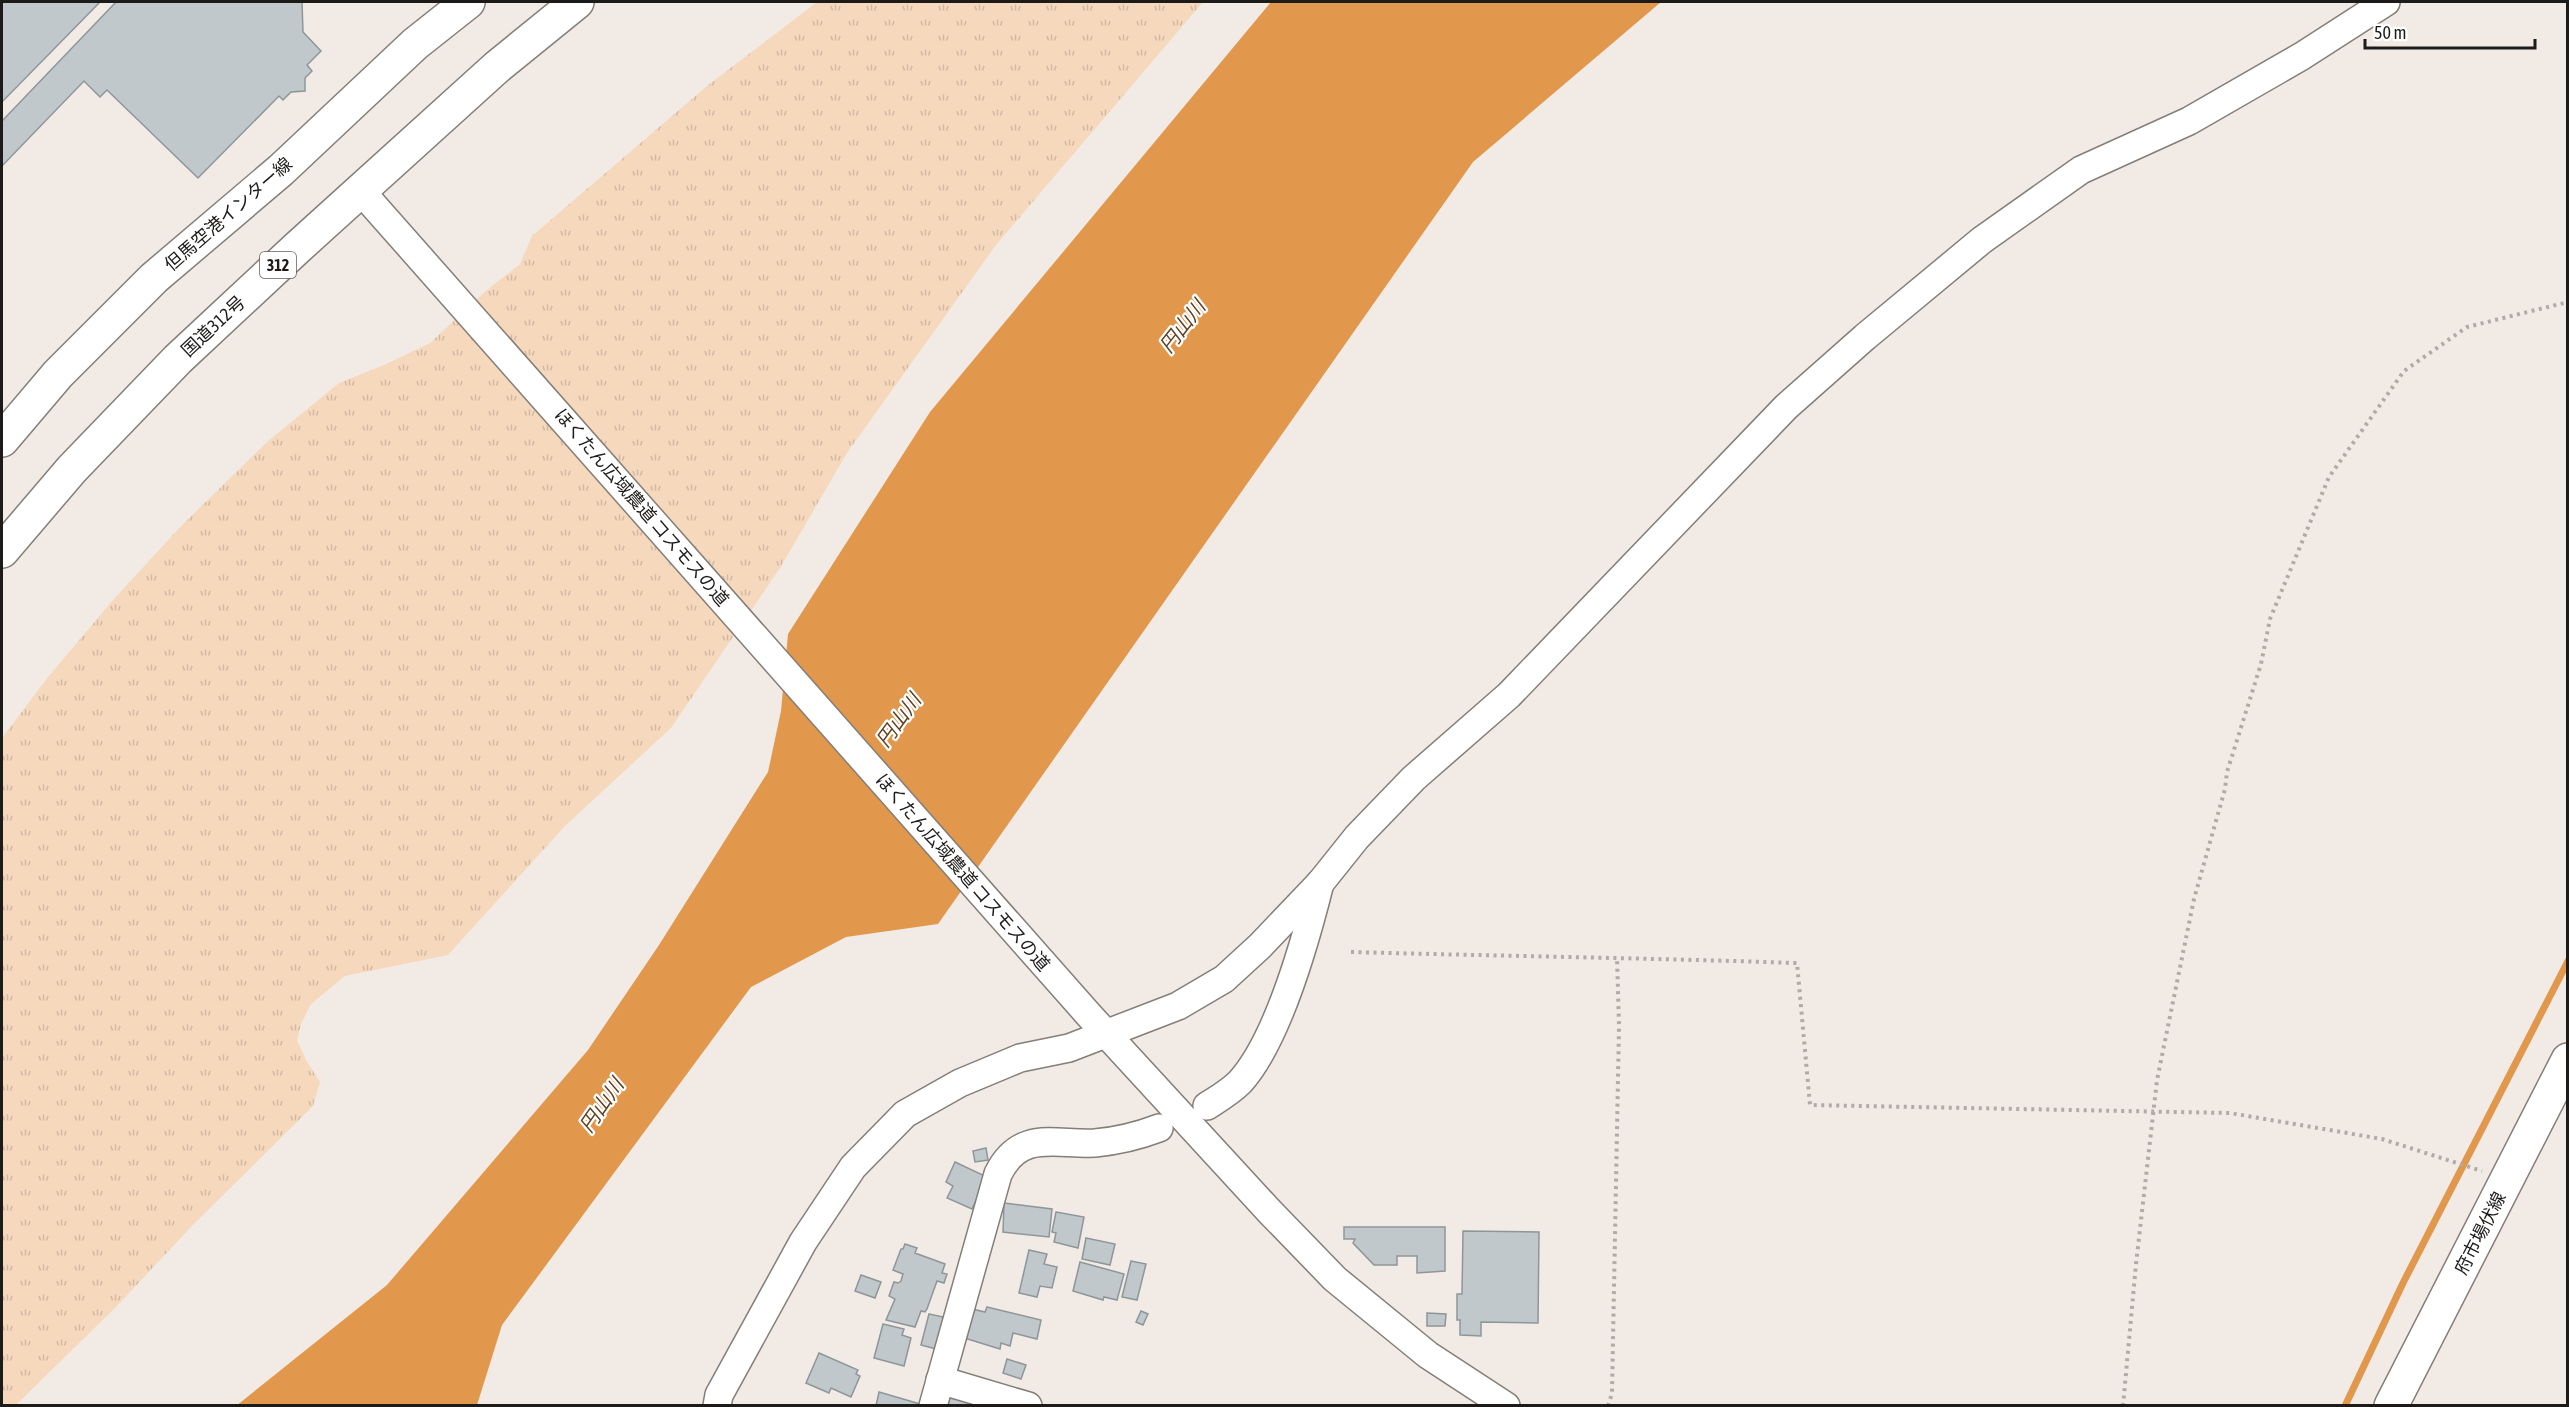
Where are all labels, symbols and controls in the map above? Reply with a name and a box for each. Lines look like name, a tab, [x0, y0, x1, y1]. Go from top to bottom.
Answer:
scale bar	[2365, 12, 2534, 50]
text: 50 m	[2374, 22, 2406, 43]
street label: 但馬空港インター線	[160, 153, 296, 275]
road number: 312	[260, 252, 296, 278]
street label: 国道312号	[177, 291, 249, 361]
water label: 円山川	[1154, 294, 1211, 357]
street label: ほくたん広域農道 コスモスの道	[551, 404, 733, 610]
water label: 円山川	[871, 687, 926, 751]
street label: ほくたん広域農道 コスモスの道	[872, 769, 1054, 975]
water label: 円山川	[574, 1072, 629, 1136]
street label: 府市場伏線	[2450, 1188, 2510, 1278]

